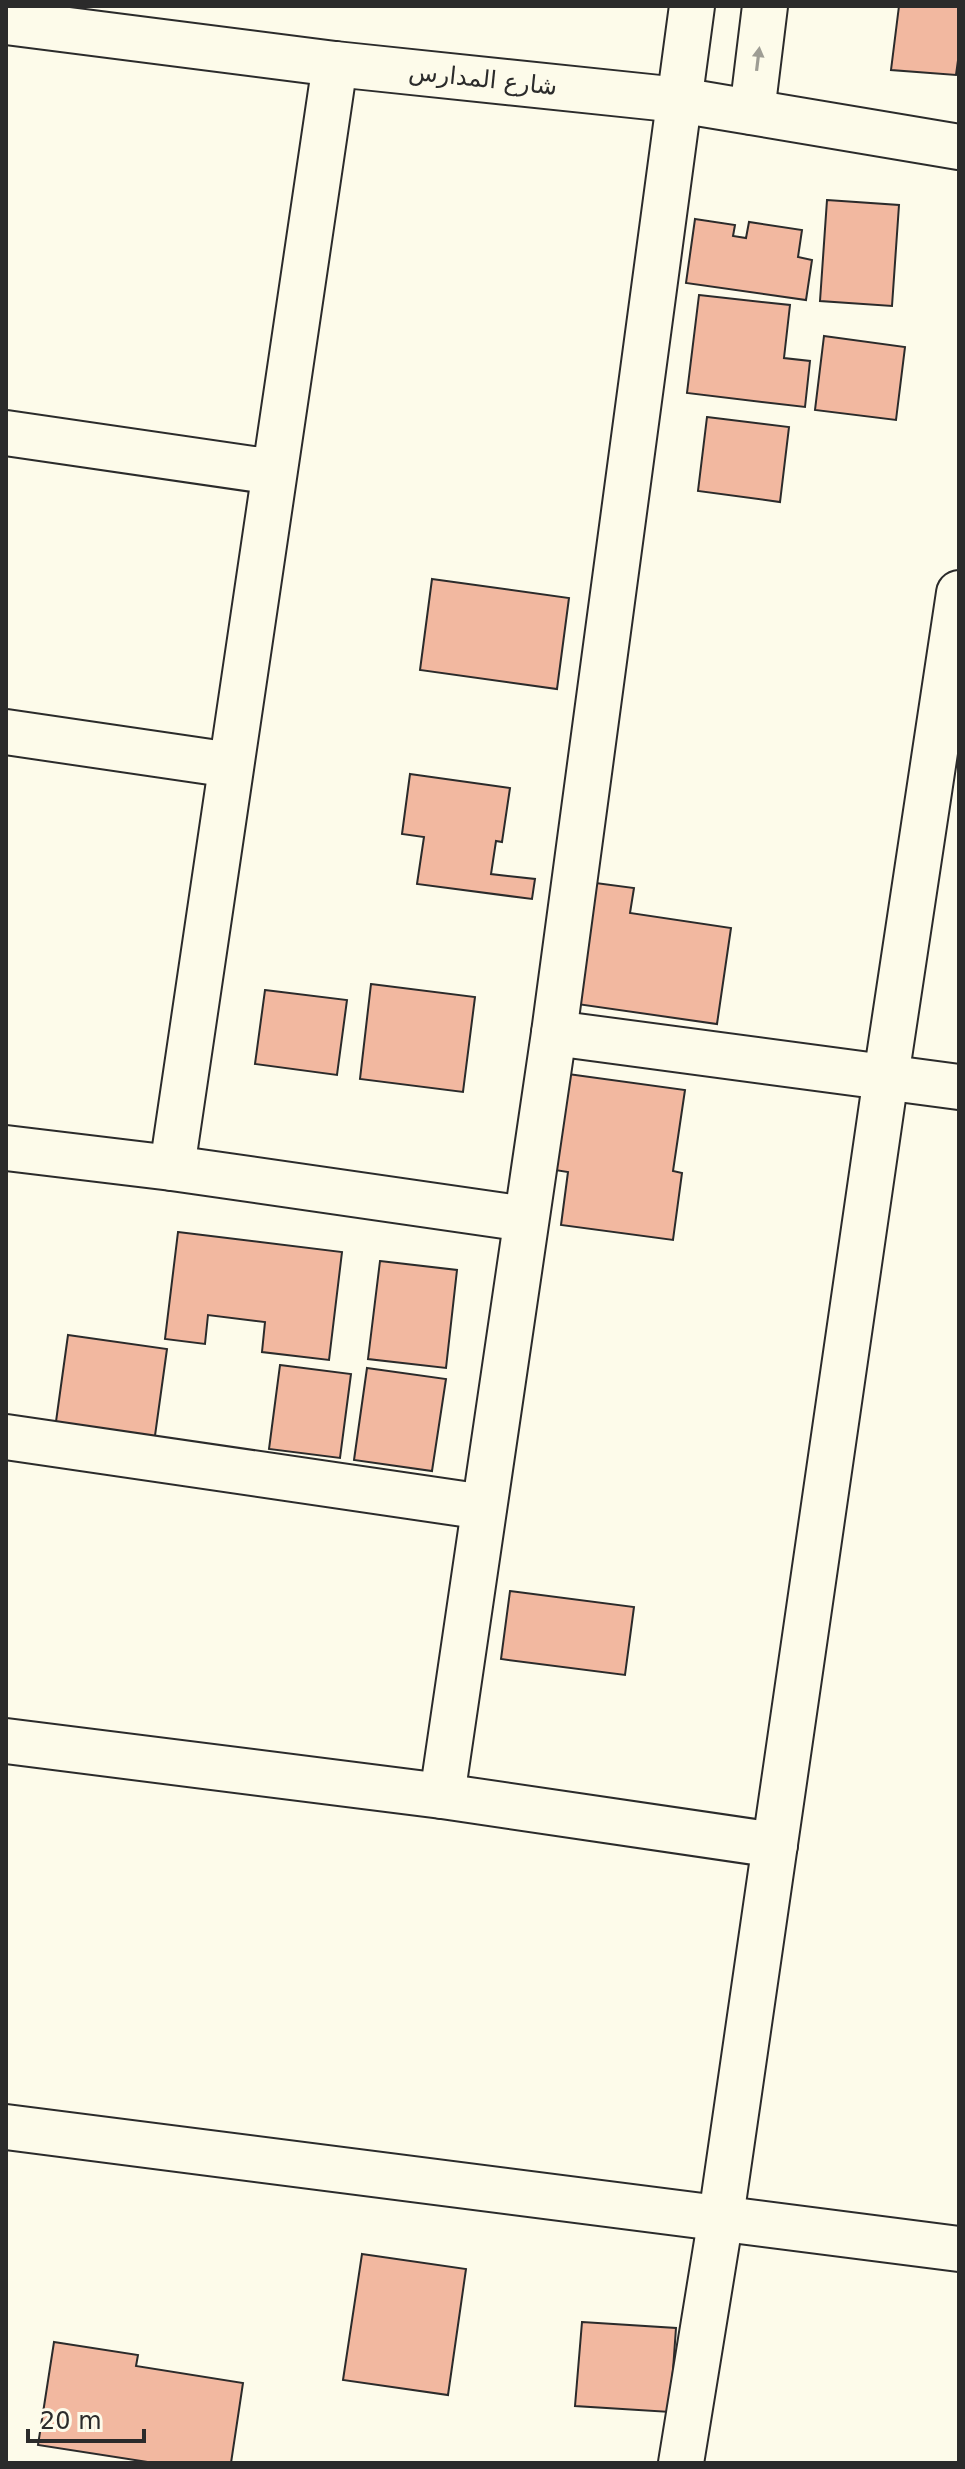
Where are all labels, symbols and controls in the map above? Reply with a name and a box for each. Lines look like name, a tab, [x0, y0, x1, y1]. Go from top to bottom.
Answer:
one-way arrow	[752, 46, 765, 71]
street label: شارع المدارس	[407, 57, 559, 101]
scale bar	[28, 2393, 144, 2443]
text: 20 m	[40, 2407, 102, 2435]

